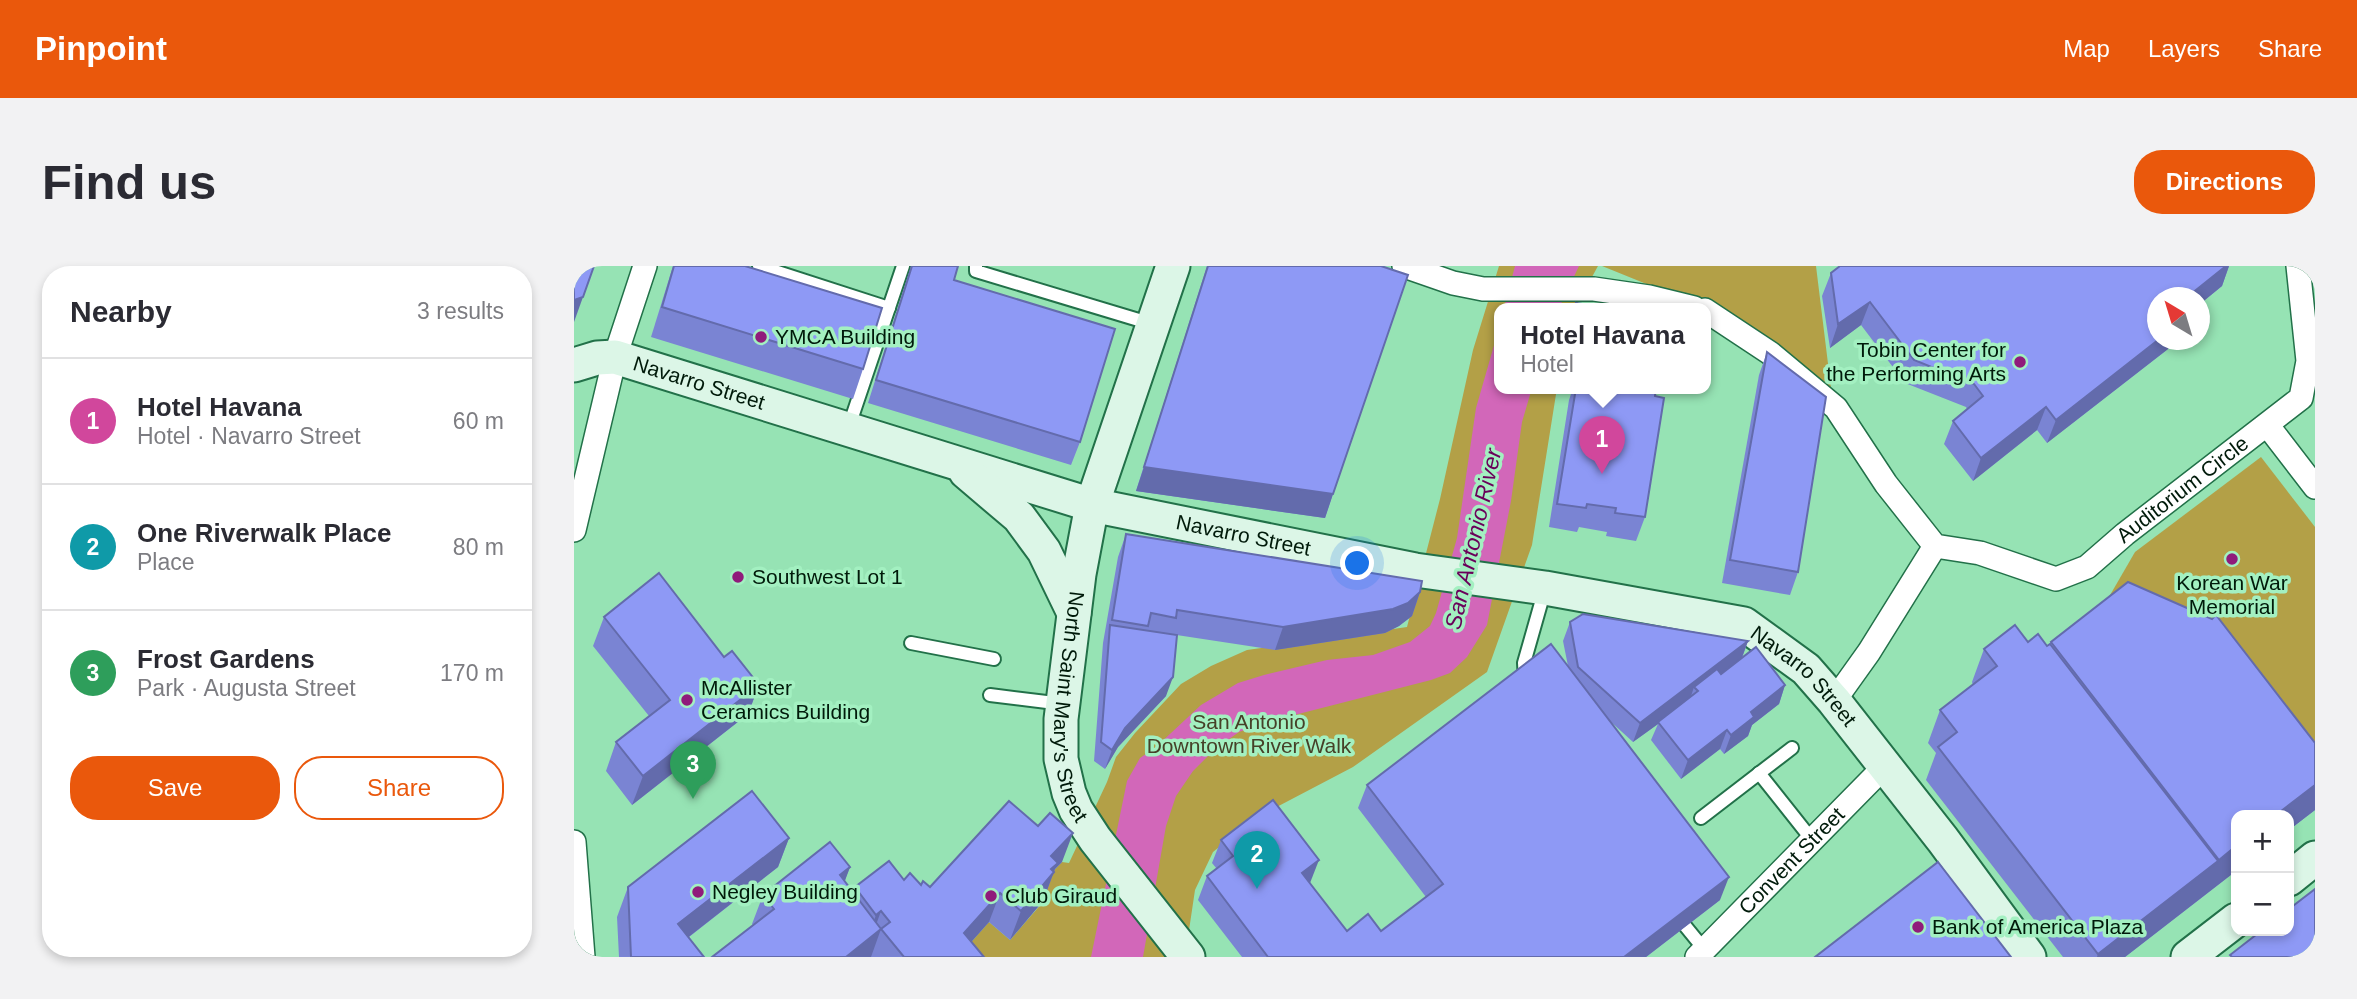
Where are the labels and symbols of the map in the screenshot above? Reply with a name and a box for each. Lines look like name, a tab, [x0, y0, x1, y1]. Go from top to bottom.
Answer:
north arrow	[2147, 287, 2210, 350]
place label: YMCA Building	[775, 325, 915, 348]
marker: YMCA Building	[753, 329, 769, 345]
place label: Tobin Center for the Performing Arts	[1826, 338, 2006, 385]
street label: Navarro Street	[630, 351, 768, 414]
marker: Tobin Center for the Performing Arts	[2012, 354, 2028, 370]
pin: 1	[1579, 416, 1625, 474]
street label: Auditorium Circle	[2112, 431, 2253, 547]
water label: San Antonio River	[1440, 445, 1507, 632]
street label: Navarro Street	[1174, 510, 1313, 560]
your location	[1340, 546, 1374, 580]
marker: Korean War Memorial	[2224, 551, 2240, 567]
place label: Southwest Lot 1	[752, 565, 903, 588]
marker: Southwest Lot 1	[730, 569, 746, 585]
place label: Korean War Memorial	[2176, 571, 2288, 618]
street label: North Saint Mary's Street	[1050, 590, 1093, 826]
street label: Navarro Street	[1747, 621, 1861, 731]
place label: McAllister Ceramics Building	[701, 676, 870, 723]
marker: McAllister Ceramics Building	[679, 692, 695, 708]
park label: San Antonio Downtown River Walk	[1147, 710, 1352, 757]
pin: 3	[670, 741, 716, 799]
street label: Convent Street	[1734, 802, 1849, 918]
pin: 2	[1234, 831, 1280, 889]
place label: Negley Building	[712, 880, 858, 903]
marker: Negley Building	[690, 884, 706, 900]
place label: Club Giraud	[1005, 884, 1117, 907]
marker: Club Giraud	[983, 888, 999, 904]
place label: Bank of America Plaza	[1932, 915, 2144, 938]
marker: Bank of America Plaza	[1910, 919, 1926, 935]

